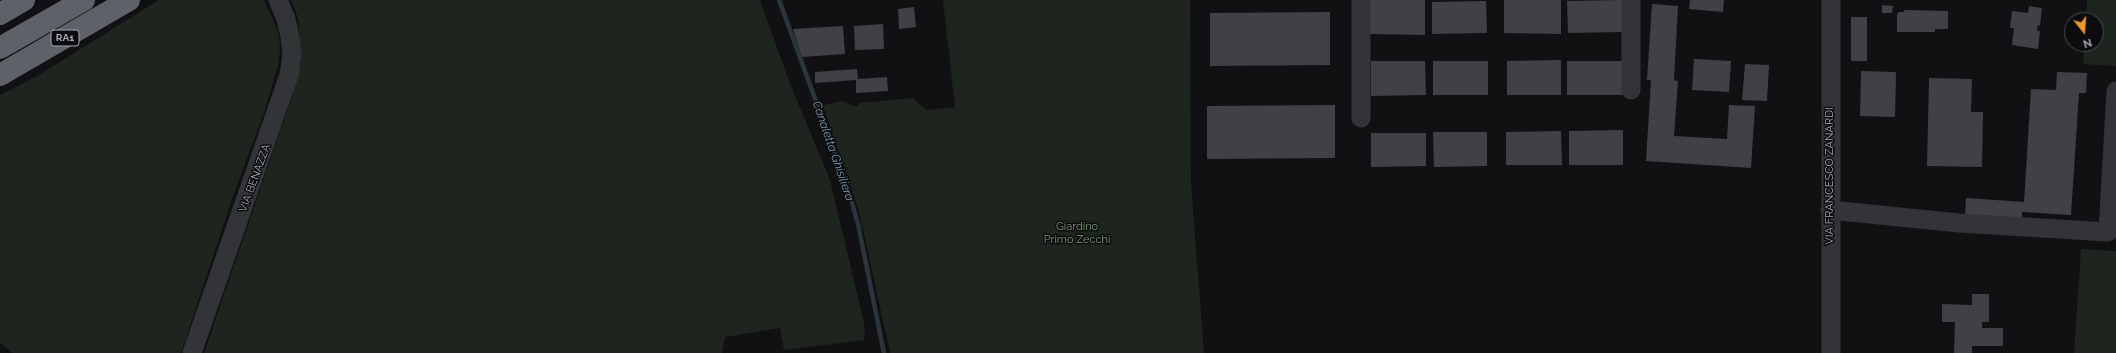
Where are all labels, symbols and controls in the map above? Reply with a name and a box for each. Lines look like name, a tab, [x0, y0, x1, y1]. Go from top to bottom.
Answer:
north arrow	[2064, 12, 2104, 52]
road number: RA1	[51, 30, 79, 46]
text: N	[2081, 36, 2093, 50]
water label: Canaletta Ghisiliera	[809, 99, 857, 203]
street label: VIA FRANCESCO ZANARDI	[1823, 107, 1837, 245]
street label: VIA BENAZZA	[237, 142, 273, 214]
park label: Giardino Primo Zecchi	[1044, 220, 1110, 246]

